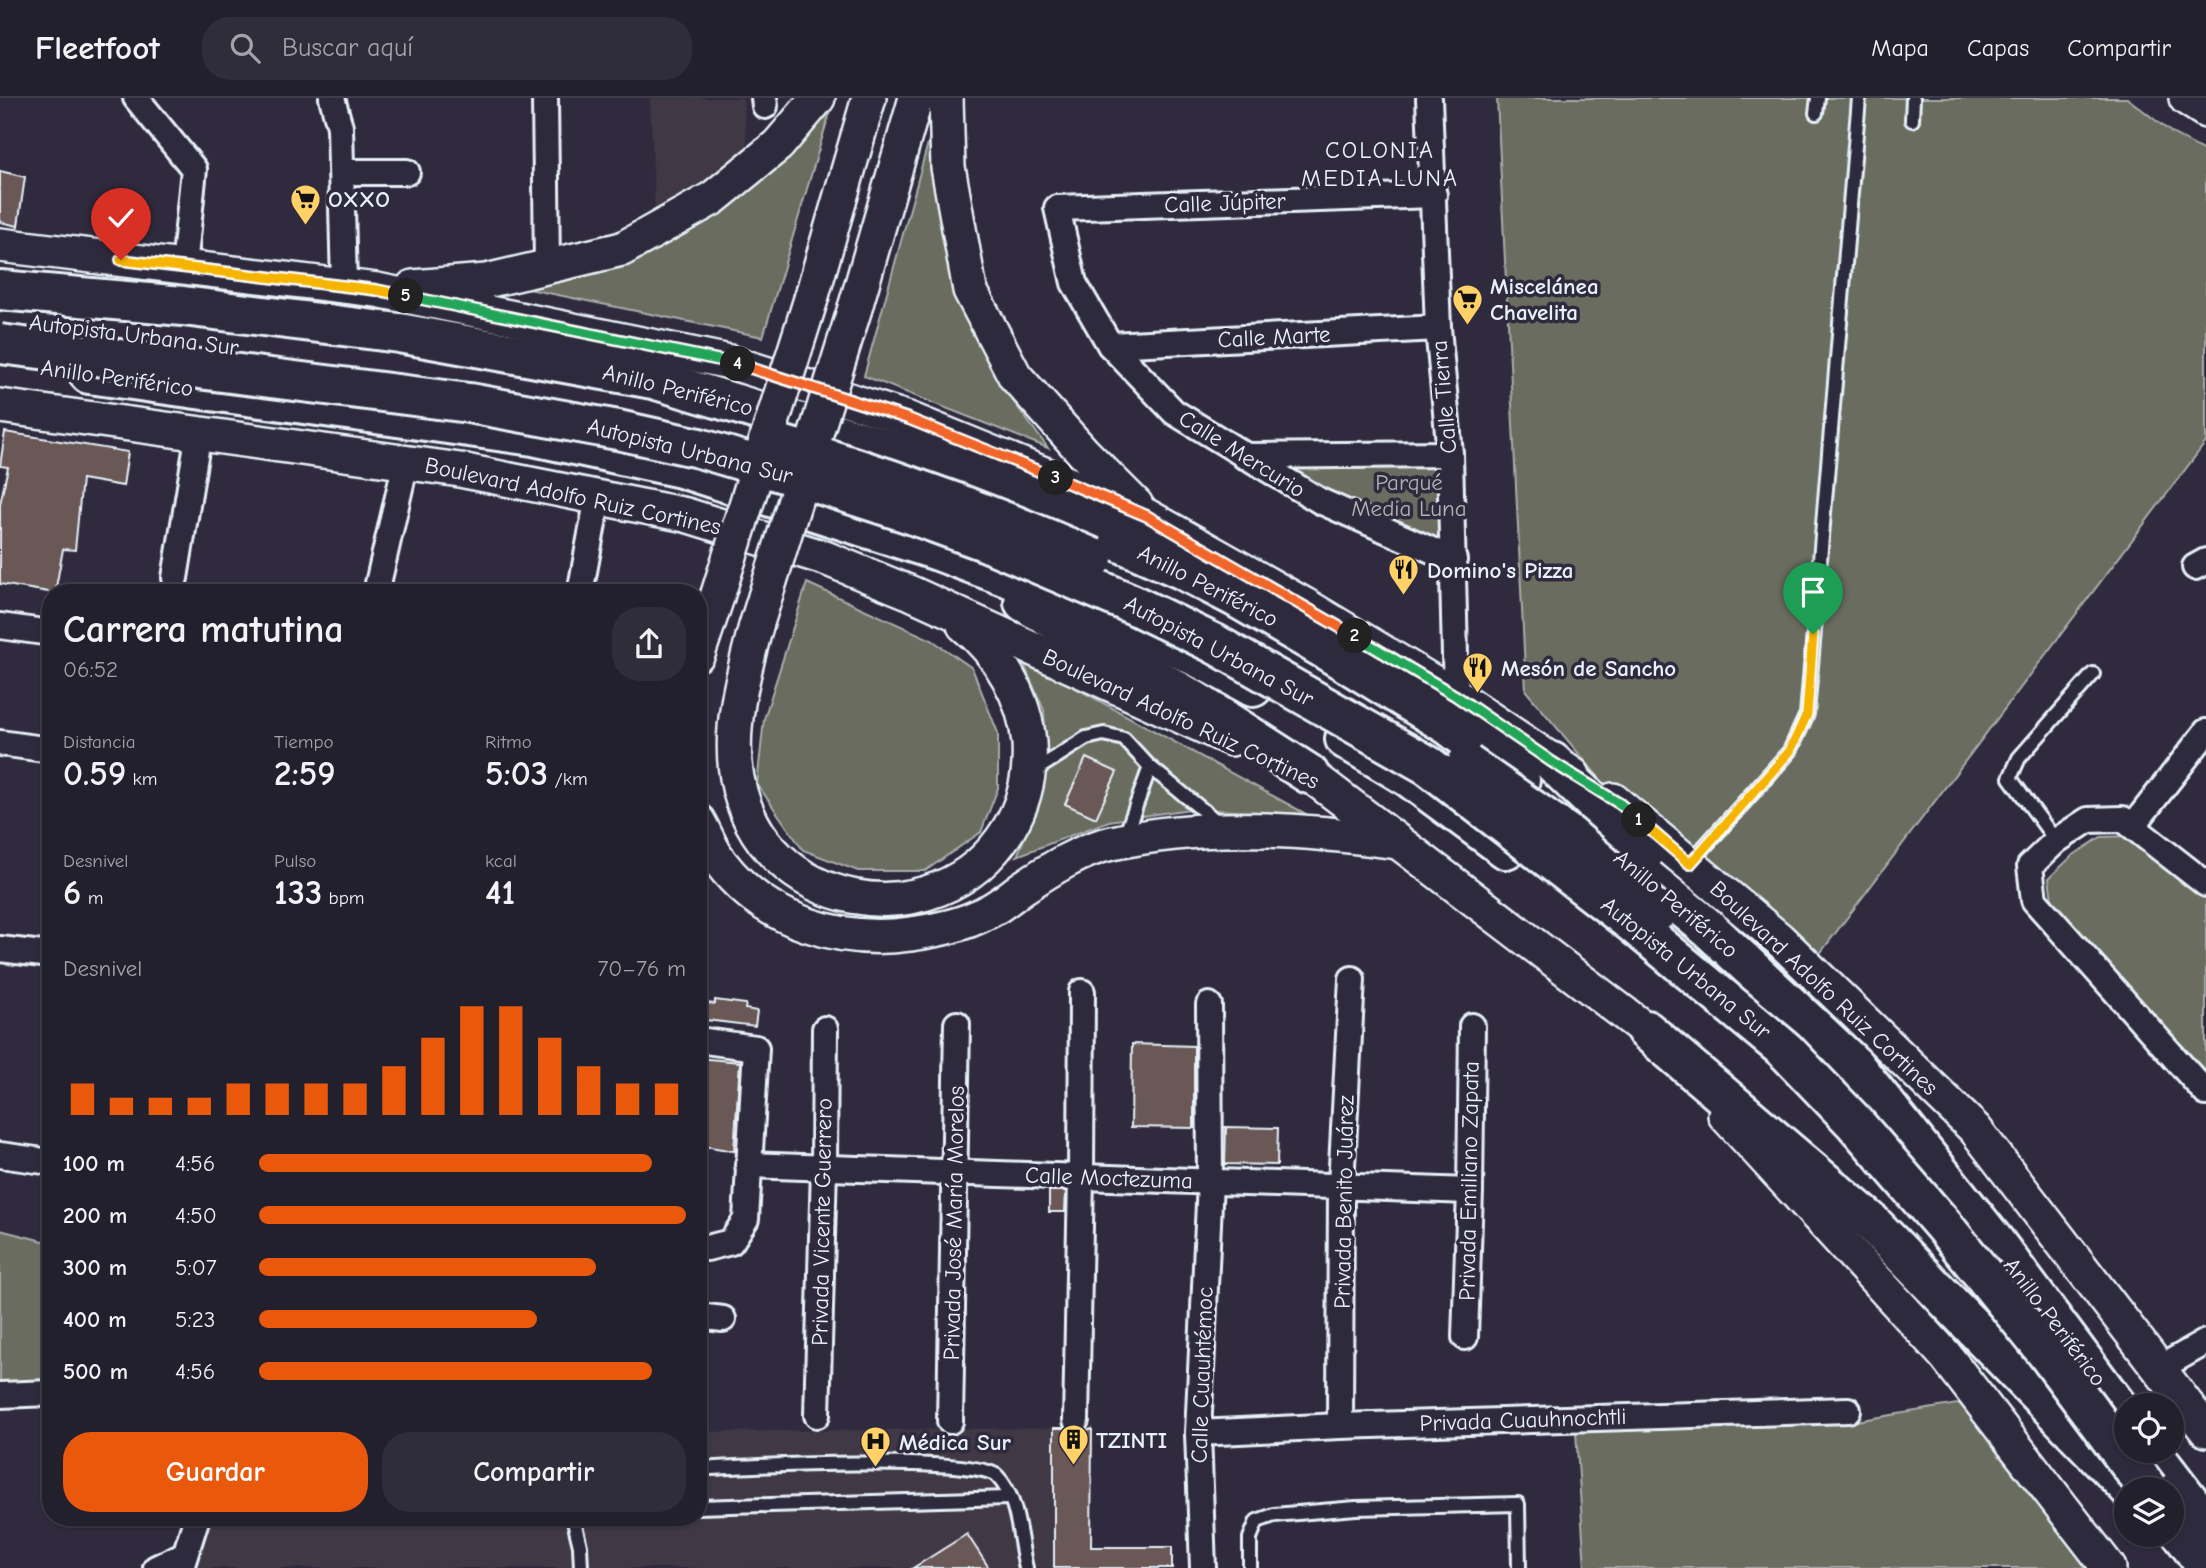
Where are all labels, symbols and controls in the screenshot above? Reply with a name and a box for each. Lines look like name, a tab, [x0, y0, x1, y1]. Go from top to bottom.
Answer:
search box	[202, 17, 692, 80]
text: Fleetfoot	[35, 29, 160, 67]
icon: search	[226, 29, 264, 67]
text: Buscar aquí	[282, 33, 413, 63]
text: Mapa	[1871, 34, 1929, 62]
text: Capas	[1967, 34, 2029, 62]
text: Compartir	[2067, 34, 2171, 62]
district label: COLONIA MEDIA LUNA	[1301, 136, 1459, 192]
supermarket icon: OXXO	[288, 182, 322, 226]
place label: OXXO	[328, 186, 390, 213]
street label: Calle Júpiter	[1164, 187, 1287, 219]
pin	[91, 188, 151, 260]
icon: check	[102, 199, 140, 237]
place label: Miscelánea Chavelita	[1490, 273, 1599, 326]
pin: 5	[388, 278, 424, 314]
supermarket icon: Miscelánea Chavelita	[1450, 282, 1484, 326]
text: 5	[400, 284, 411, 306]
street label: Autopista Urbana Sur	[28, 309, 241, 361]
street label: Calle Marte	[1217, 321, 1331, 353]
street label: Calle Tierra	[1426, 339, 1462, 455]
pin: 4	[720, 346, 756, 382]
text: 4	[733, 352, 742, 374]
street label: Anillo Periférico	[39, 354, 195, 402]
street label: Anillo Periférico	[600, 358, 756, 422]
street label: Calle Mercurio	[1174, 404, 1310, 504]
street label: Autopista Urbana Sur	[585, 412, 796, 490]
street label: Boulevard Adolfo Ruiz Cortines	[422, 451, 724, 541]
pin: 3	[1038, 460, 1074, 496]
text: 3	[1051, 466, 1060, 488]
park label: Parqué Media Luna	[1351, 469, 1467, 522]
street label: Anillo Periférico	[1133, 539, 1283, 633]
restaurant icon: Domino's Pizza	[1387, 553, 1421, 597]
place label: Domino's Pizza	[1427, 557, 1574, 584]
pin	[1783, 562, 1843, 634]
icon: arrive	[1794, 573, 1832, 611]
street label: Autopista Urbana Sur	[1120, 590, 1319, 713]
button: share	[612, 607, 686, 681]
text: Carrera matutina	[63, 608, 344, 652]
pin: 2	[1338, 618, 1372, 654]
text: 2	[1350, 624, 1359, 646]
street label: Boulevard Adolfo Ruiz Cortines	[1038, 643, 1324, 795]
restaurant icon: Mesón de Sancho	[1461, 651, 1495, 695]
place label: Mesón de Sancho	[1501, 655, 1676, 682]
text: 06:52	[63, 656, 118, 683]
text: Distancia	[63, 731, 136, 753]
text: Tiempo	[274, 731, 334, 753]
text: Ritmo	[485, 731, 532, 753]
text: 0.59	[63, 753, 126, 794]
text: 2:59	[274, 753, 336, 794]
text: 5:03	[485, 753, 548, 794]
text: km	[126, 768, 158, 790]
text: /km	[548, 768, 588, 790]
pin: 1	[1622, 802, 1656, 838]
text: 1	[1635, 808, 1642, 830]
street label: Anillo Periférico	[1608, 844, 1744, 964]
text: Desnivel	[63, 850, 128, 872]
text: Pulso	[274, 850, 316, 872]
text: kcal	[485, 850, 517, 872]
text: 6	[63, 872, 81, 913]
text: 133	[274, 872, 322, 913]
text: 41	[485, 872, 515, 913]
street label: Boulevard Adolfo Ruiz Cortines	[1704, 875, 1944, 1101]
text: m	[81, 887, 103, 909]
text: bpm	[322, 887, 365, 909]
street label: Autopista Urbana Sur	[1596, 891, 1777, 1045]
text: Desnivel	[63, 955, 142, 982]
text: 70–76 m	[597, 955, 686, 982]
street label: Privada Emiliano Zapata	[1453, 1061, 1485, 1301]
street label: Privada José María Morelos	[938, 1086, 970, 1360]
street label: Privada Benito Juárez	[1329, 1095, 1359, 1309]
street label: Privada Vicente Guerrero	[806, 1098, 838, 1346]
text: 100 m	[63, 1150, 125, 1177]
text: 4:56	[175, 1150, 215, 1177]
street label: Calle Moctezuma	[1025, 1162, 1193, 1194]
text: 200 m	[63, 1202, 127, 1229]
text: 4:50	[175, 1202, 217, 1229]
street label: Anillo Periférico	[1998, 1252, 2112, 1392]
text: 300 m	[63, 1254, 127, 1281]
text: 5:07	[175, 1254, 217, 1281]
street label: Calle Cuauhtémoc	[1185, 1286, 1219, 1464]
text: 400 m	[63, 1306, 127, 1333]
text: 5:23	[175, 1306, 215, 1333]
text: 500 m	[63, 1358, 128, 1385]
text: 4:56	[175, 1358, 215, 1385]
map controls	[2114, 1393, 2184, 1547]
button: locate	[2114, 1393, 2184, 1463]
street label: Privada Cuauhnochtli	[1419, 1403, 1627, 1437]
building icon: TZINTI	[1056, 1423, 1090, 1467]
hospital icon: Médica Sur	[859, 1425, 893, 1469]
place label: TZINTI	[1096, 1427, 1167, 1454]
place label: Médica Sur	[899, 1429, 1012, 1456]
button: Guardar	[63, 1432, 368, 1512]
button: Compartir	[382, 1432, 686, 1512]
button: layers	[2114, 1477, 2184, 1547]

